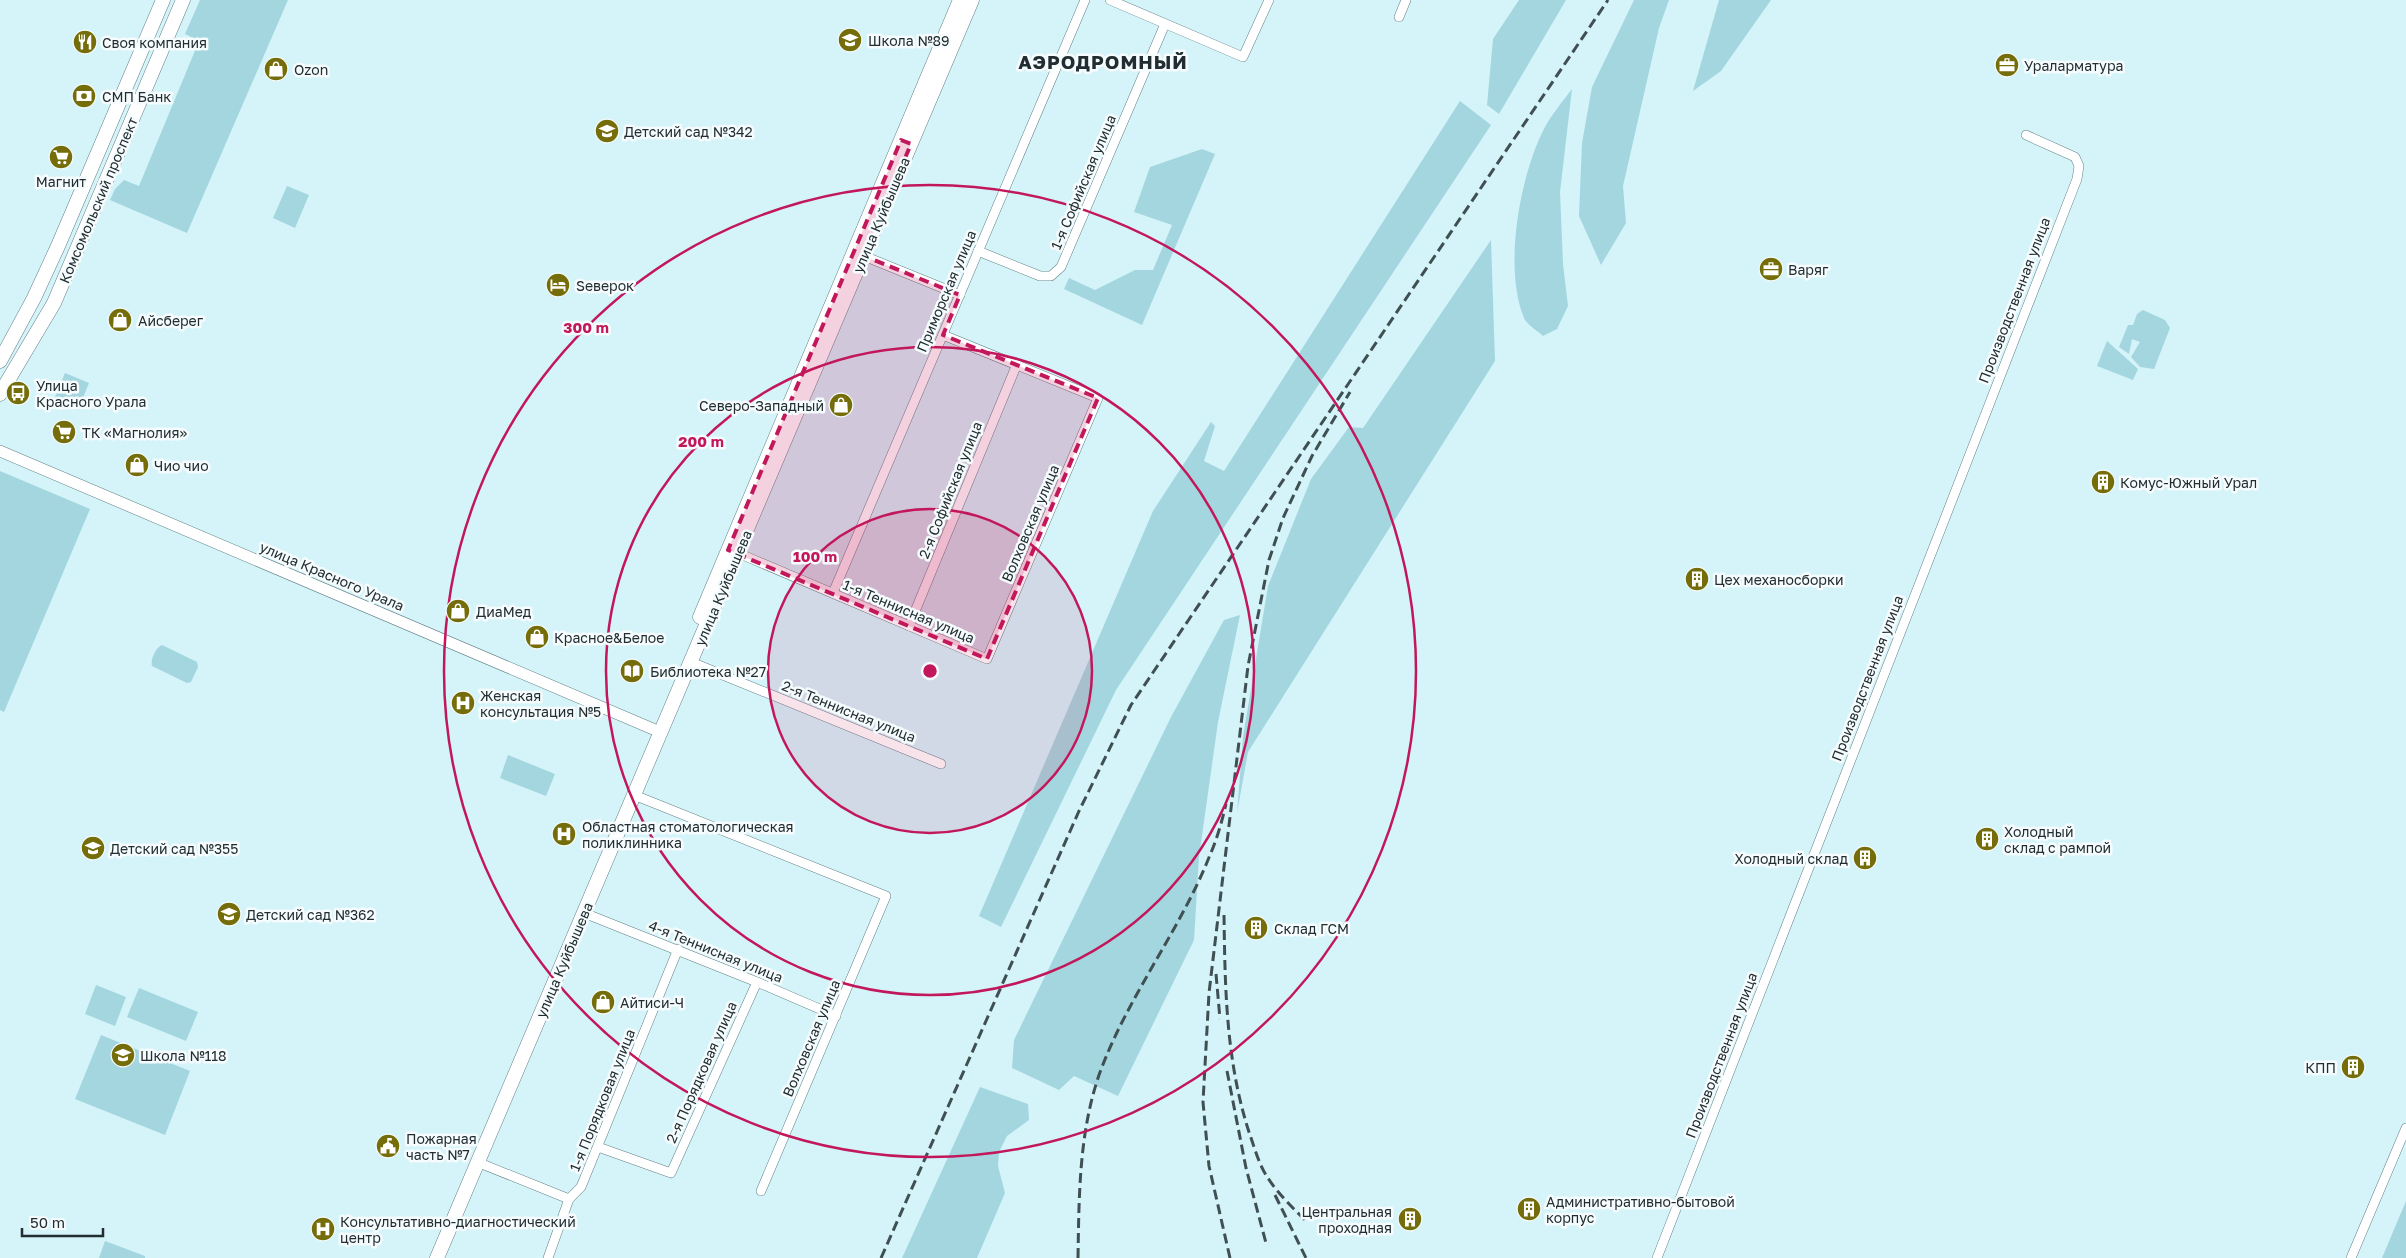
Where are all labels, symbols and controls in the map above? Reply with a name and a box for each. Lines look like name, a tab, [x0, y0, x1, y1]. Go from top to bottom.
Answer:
school or university icon: Школа №89	[837, 27, 863, 53]
restaurant icon: Своя компания	[72, 29, 98, 55]
place label: Школа №89	[868, 32, 950, 49]
place label: Своя компания	[102, 34, 207, 51]
district label: АЭРОДРОМНЫЙ	[1018, 50, 1188, 73]
office icon: Ураларматура	[1994, 52, 2020, 78]
shop icon: Ozon	[263, 56, 289, 82]
place label: Ураларматура	[2024, 57, 2123, 74]
place label: Ozon	[294, 61, 328, 78]
bank icon: СМП Банк	[71, 83, 97, 109]
place label: СМП Банк	[102, 88, 171, 105]
street label: 1-я Софийская улица	[1047, 112, 1119, 252]
street label: Комсомольский проспект	[55, 114, 141, 286]
school or university icon: Детский сад №342	[594, 118, 620, 144]
place label: Детский сад №342	[624, 123, 753, 140]
supermarket icon: Магнит	[48, 144, 74, 170]
street label: улица Куйбышева	[849, 155, 913, 275]
place label: Магнит	[36, 173, 86, 190]
street label: Производственная улица	[1975, 215, 2053, 385]
street label: Приморская улица	[913, 228, 979, 354]
office icon: Варяг	[1758, 256, 1784, 282]
place label: Варяг	[1788, 261, 1829, 278]
hotel icon: Sеверок	[545, 272, 571, 298]
place label: Sеверок	[576, 277, 634, 294]
shop icon: Айсберег	[107, 307, 133, 333]
place label: Айсберег	[138, 312, 204, 329]
text: 300 m	[563, 318, 609, 336]
place label: Улица Красного Урала	[36, 377, 147, 410]
bus stop icon: Улица Красного Урала	[5, 380, 31, 406]
shop icon: Северо-Западный	[828, 392, 854, 418]
place label: Северо-Западный	[699, 397, 824, 414]
supermarket icon: ТК «Магнолия»	[51, 419, 77, 445]
street label: 2-я Софийская улица	[915, 419, 985, 561]
place label: ТК «Магнолия»	[82, 424, 188, 441]
text: 200 m	[678, 432, 724, 450]
shop icon: Чио чио	[124, 452, 150, 478]
place label: Чио чио	[154, 457, 209, 474]
street label: Волховская улица	[998, 462, 1062, 584]
building icon: Комус-Южный Урал	[2090, 469, 2116, 495]
place label: Комус-Южный Урал	[2120, 474, 2257, 491]
street label: улица Куйбышева	[691, 528, 755, 648]
street label: улица Красного Урала	[257, 538, 407, 614]
text: 100 m	[793, 547, 837, 565]
building icon: Цех механосборки	[1684, 566, 1710, 592]
place label: Цех механосборки	[1714, 571, 1844, 588]
street label: 1-я Теннисная улица	[841, 576, 977, 646]
street label: Производственная улица	[1828, 593, 1906, 763]
shop icon: ДиаМед	[445, 598, 471, 624]
place label: ДиаМед	[476, 603, 532, 620]
shop icon: Красное&Белое	[524, 624, 550, 650]
place label: Красное&Белое	[554, 629, 664, 646]
library icon: Библиотека №27	[619, 658, 645, 684]
centre of rings	[921, 662, 939, 680]
place label: Библиотека №27	[650, 663, 766, 680]
street label: 2-я Теннисная улица	[780, 676, 918, 746]
place label: Женская консультация №5	[480, 687, 601, 720]
hospital icon: Женская консультация №5	[450, 690, 476, 716]
place label: Областная стоматологическая поликлинника	[582, 818, 794, 851]
hospital icon: Областная стоматологическая поликлинника	[551, 821, 577, 847]
place label: Холодный склад с рампой	[2004, 823, 2111, 856]
building icon: Холодный склад с рампой	[1974, 826, 2000, 852]
school or university icon: Детский сад №355	[80, 835, 106, 861]
place label: Детский сад №355	[110, 840, 238, 857]
building icon: Холодный склад	[1852, 845, 1878, 871]
place label: Холодный склад	[1735, 850, 1849, 867]
street label: улица Куйбышева	[532, 900, 596, 1020]
school or university icon: Детский сад №362	[216, 901, 242, 927]
place label: Детский сад №362	[246, 906, 375, 923]
building icon: Склад ГСМ	[1243, 915, 1269, 941]
street label: 4-я Теннисная улица	[646, 916, 786, 986]
place label: Склад ГСМ	[1274, 920, 1349, 937]
street label: Производственная улица	[1682, 970, 1760, 1140]
street label: Волховская улица	[779, 977, 843, 1099]
shop icon: Айтиси-Ч	[590, 989, 616, 1015]
place label: Айтиси-Ч	[620, 994, 684, 1011]
street label: 2-я Порядковая улица	[662, 998, 740, 1146]
street label: 1-я Порядковая улица	[566, 1026, 638, 1174]
school or university icon: Школа №118	[110, 1042, 136, 1068]
place label: Школа №118	[140, 1047, 227, 1064]
building icon: КПП	[2340, 1054, 2366, 1080]
place label: КПП	[2305, 1059, 2336, 1076]
place label: Пожарная часть №7	[406, 1130, 477, 1163]
public building icon: Пожарная часть №7	[375, 1133, 401, 1159]
place label: Административно-бытовой корпус	[1546, 1193, 1735, 1226]
building icon: Административно-бытовой корпус	[1516, 1196, 1542, 1222]
place label: Центральная проходная	[1301, 1203, 1392, 1236]
scale bar	[22, 1206, 104, 1238]
building icon: Центральная проходная	[1397, 1206, 1423, 1232]
text: 50 m	[30, 1213, 65, 1231]
place label: Консультативно-диагностический центр	[340, 1213, 576, 1246]
hospital icon: Консультативно-диагностический центр	[310, 1216, 336, 1242]

